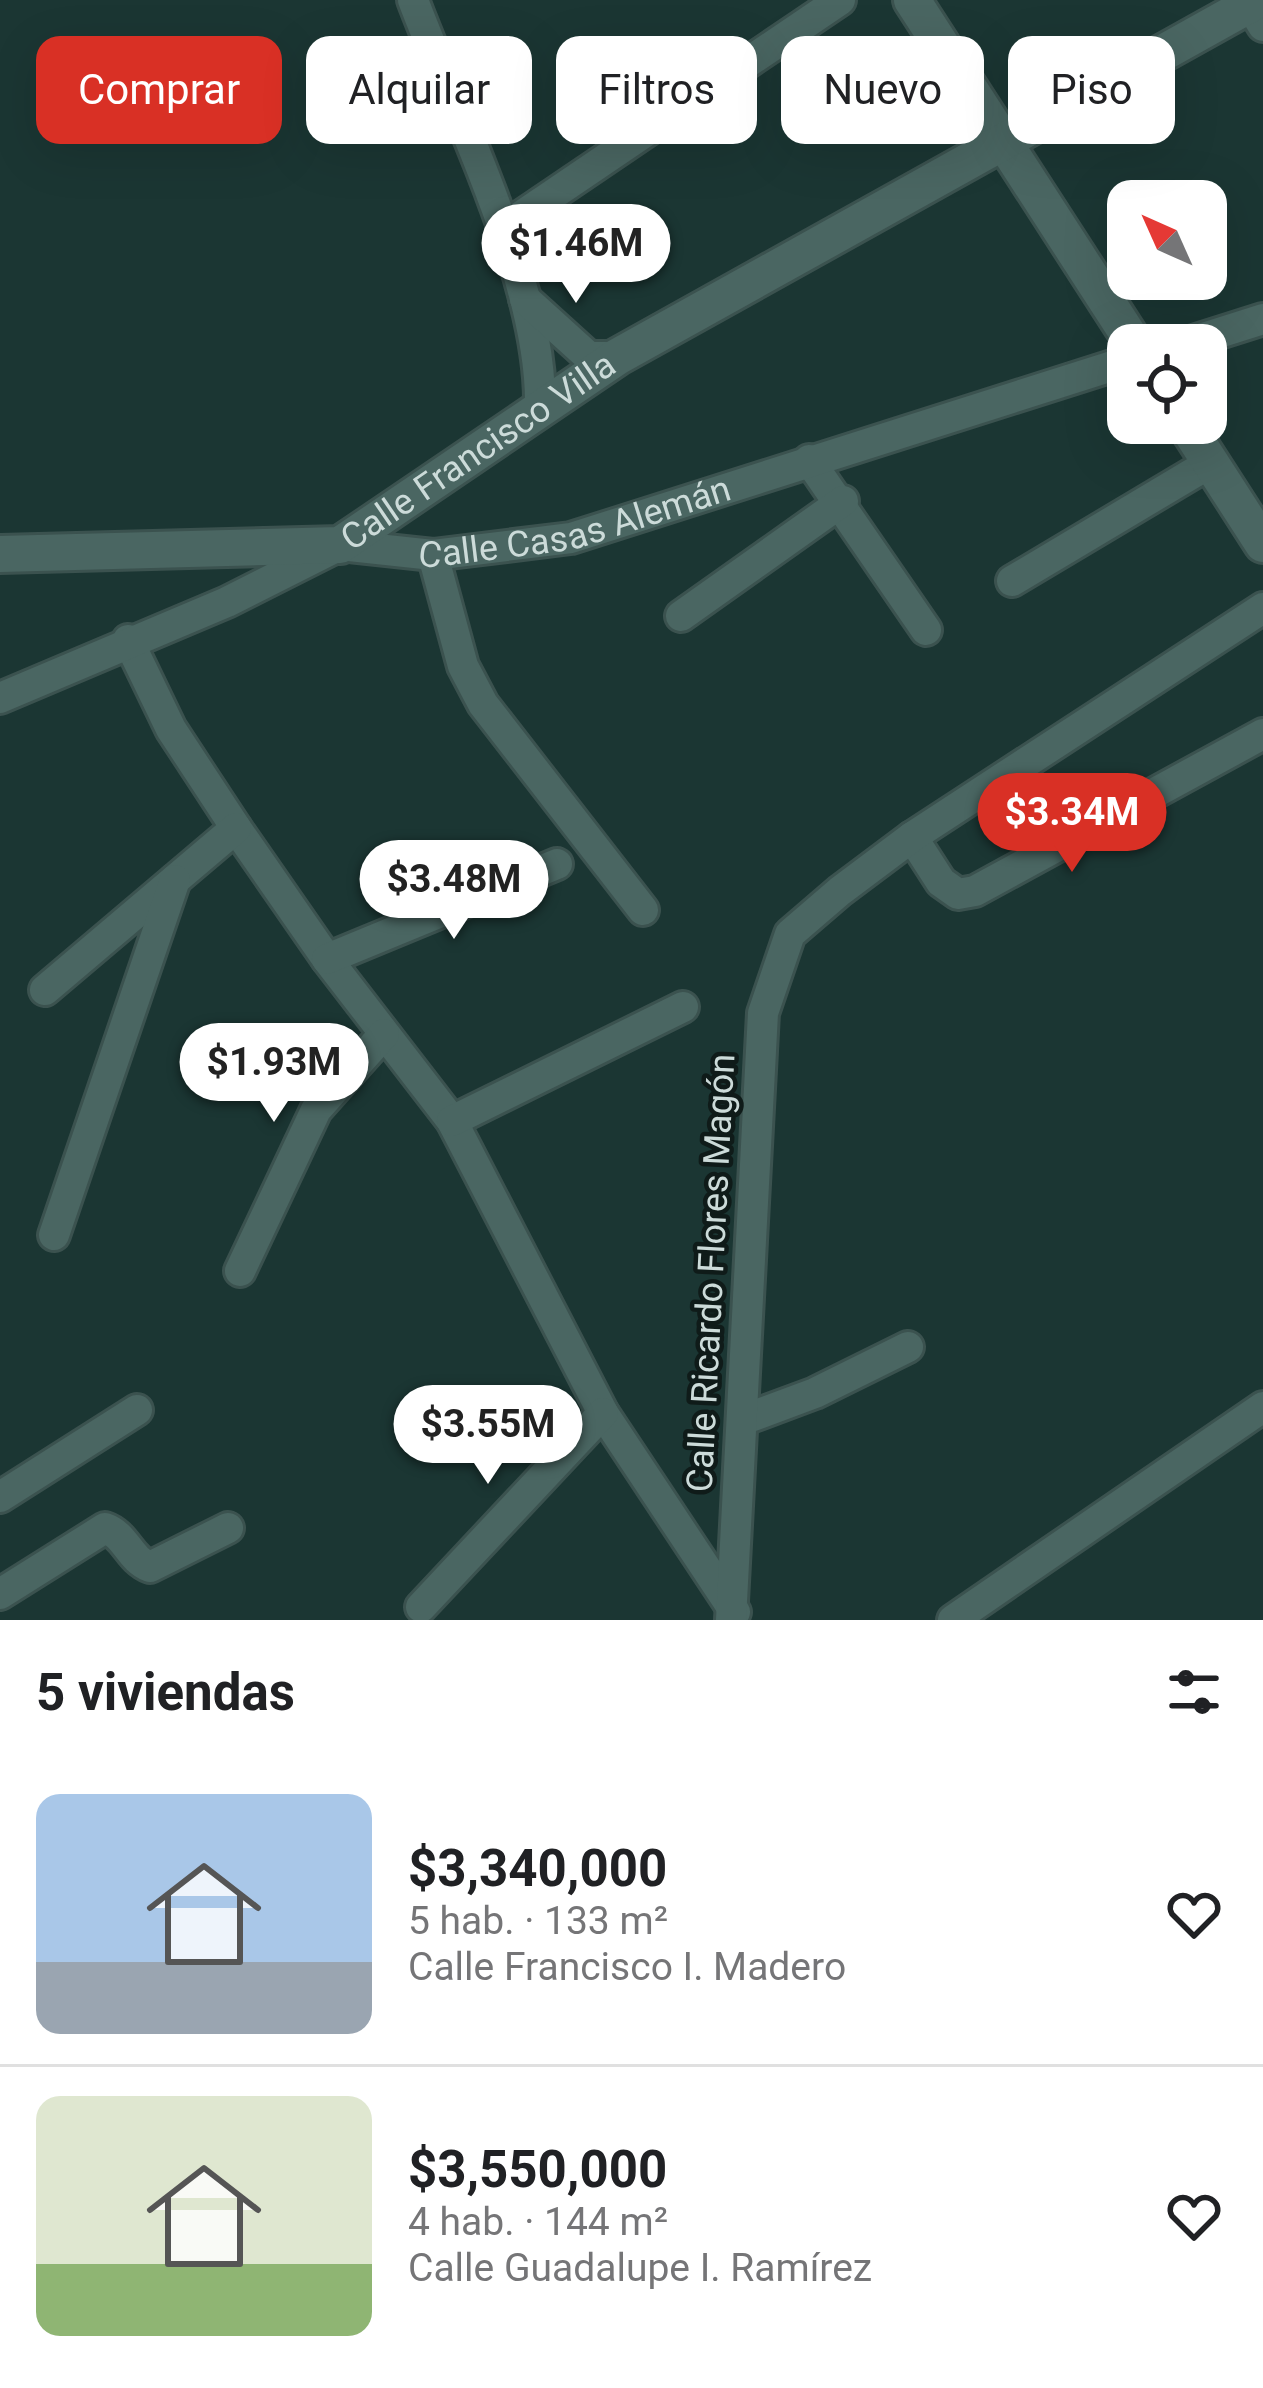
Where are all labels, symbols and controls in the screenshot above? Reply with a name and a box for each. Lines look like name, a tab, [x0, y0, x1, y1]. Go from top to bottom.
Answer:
chip: Comprar	[36, 36, 282, 144]
chip: Alquilar	[306, 36, 532, 144]
chip: Filtros	[556, 36, 757, 144]
chip: Nuevo	[781, 36, 984, 144]
chip: Piso	[1008, 36, 1175, 144]
north arrow	[1107, 180, 1227, 300]
map controls	[1107, 180, 1227, 444]
pin: $1.46M	[478, 204, 674, 306]
text: $1.46M	[509, 220, 643, 266]
button: locate	[1107, 324, 1227, 444]
street label: Calle Francisco Villa	[333, 343, 623, 559]
street label: Calle Casas Alemán	[416, 468, 736, 577]
pin: $3.34M	[974, 773, 1170, 875]
text: $3.34M	[1005, 789, 1139, 835]
pin: $3.48M	[356, 840, 552, 942]
text: $3.48M	[387, 856, 521, 902]
pin: $1.93M	[176, 1023, 372, 1125]
text: $1.93M	[207, 1039, 341, 1085]
street label: Calle Ricardo Flores Magón	[679, 1053, 743, 1493]
pin: $3.55M	[390, 1385, 586, 1487]
text: $3.55M	[421, 1401, 555, 1447]
icon: filters	[1161, 1659, 1227, 1725]
text: 5 viviendas	[36, 1663, 295, 1722]
text: $3,340,000	[408, 1839, 667, 1898]
icon: home	[132, 1842, 276, 1986]
icon: heart	[1161, 1881, 1227, 1947]
text: 5 hab. · 133 m²	[408, 1898, 668, 1944]
text: Calle Francisco I. Madero	[408, 1944, 846, 1990]
text: $3,550,000	[408, 2140, 667, 2199]
icon: home	[132, 2144, 276, 2288]
icon: heart	[1161, 2183, 1227, 2249]
text: 4 hab. · 144 m²	[408, 2199, 668, 2245]
text: Calle Guadalupe I. Ramírez	[408, 2245, 872, 2291]

